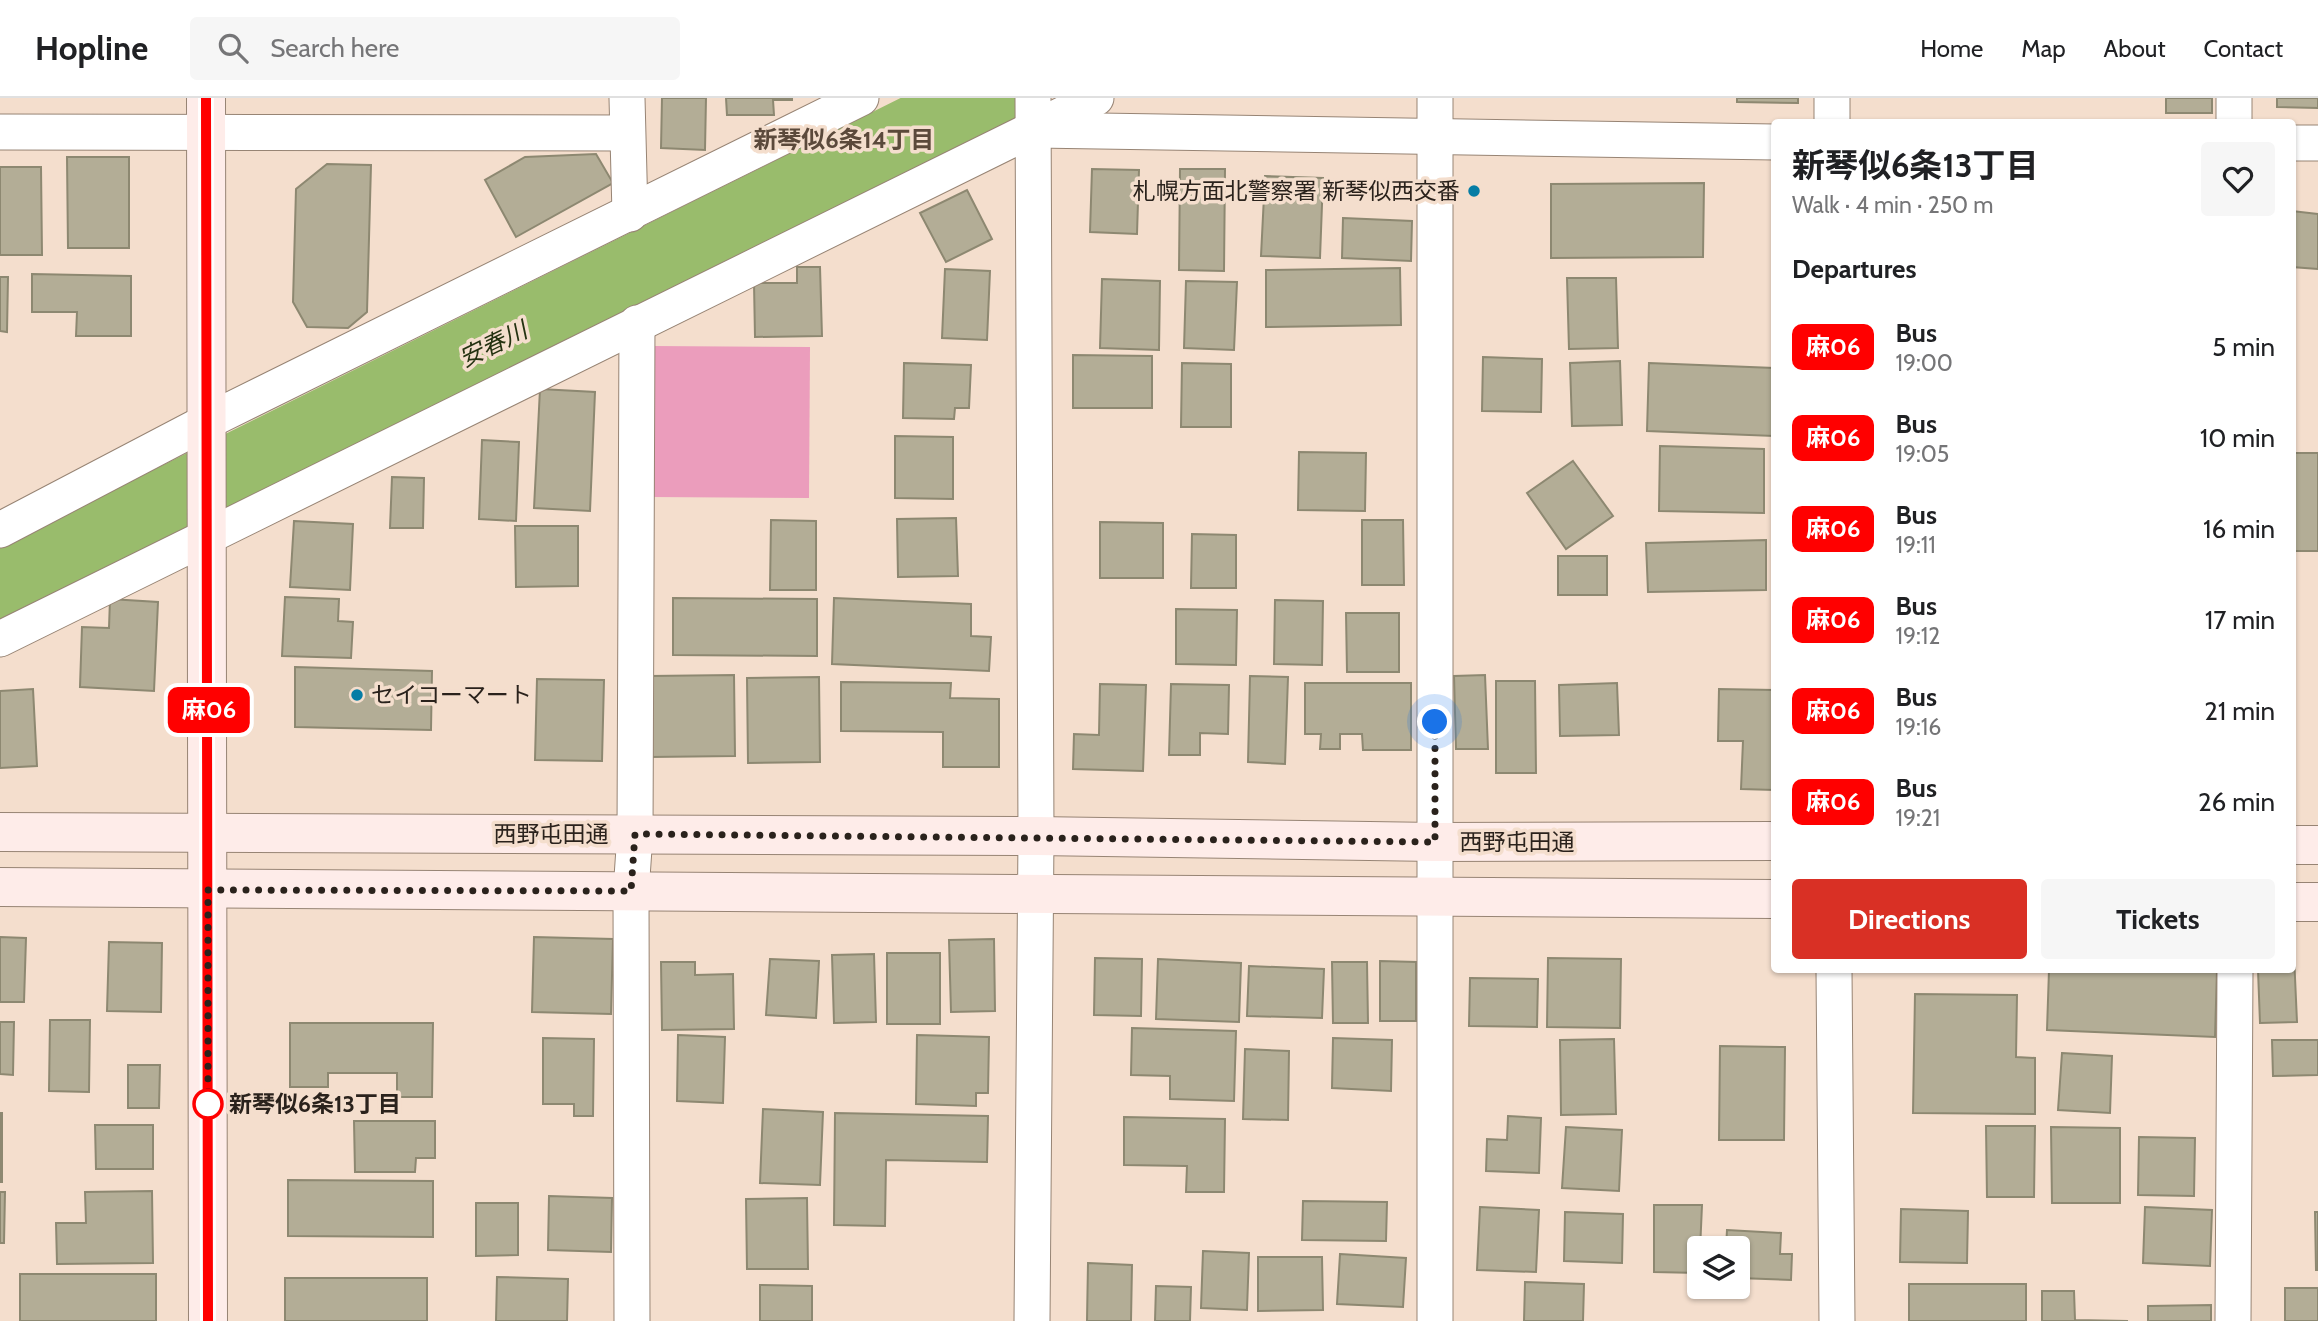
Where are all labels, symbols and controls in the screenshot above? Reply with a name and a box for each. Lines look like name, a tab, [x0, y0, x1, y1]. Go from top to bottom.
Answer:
search box	[190, 17, 680, 80]
text: Hopline	[35, 28, 148, 68]
icon: search	[214, 29, 252, 67]
text: Search here	[270, 32, 399, 64]
text: Home	[1920, 34, 1983, 63]
text: Map	[2021, 34, 2066, 63]
text: About	[2104, 34, 2166, 63]
text: Contact	[2204, 34, 2283, 63]
district label: 新琴似6条14丁目	[753, 125, 935, 154]
button: heart	[2201, 142, 2275, 216]
text: 新琴似6条13丁目	[1792, 145, 2039, 185]
place label: 札幌方面北警察署 新琴似西交番	[1133, 177, 1460, 205]
marker: 札幌方面北警察署 新琴似西交番	[1466, 183, 1482, 199]
text: Walk · 4 min · 250 m	[1792, 191, 1994, 219]
text: Departures	[1792, 253, 1916, 285]
water label: 安春川	[454, 314, 534, 373]
text: Bus	[1895, 317, 1937, 349]
text: 5 min	[2212, 331, 2275, 363]
text: 麻06	[1806, 332, 1860, 361]
text: 19:00	[1895, 349, 1953, 377]
text: Bus	[1895, 408, 1937, 440]
text: 10 min	[2200, 422, 2275, 454]
text: 麻06	[1806, 423, 1860, 452]
text: 19:05	[1895, 440, 1949, 468]
text: Bus	[1895, 499, 1937, 531]
text: 16 min	[2203, 513, 2275, 545]
text: 麻06	[1806, 514, 1860, 543]
text: 19:11	[1895, 531, 1936, 559]
text: Bus	[1895, 590, 1937, 622]
text: 17 min	[2205, 604, 2275, 636]
text: 麻06	[1806, 605, 1860, 634]
text: 19:12	[1895, 622, 1940, 650]
place label: セイコーマート	[371, 681, 532, 709]
text: Bus	[1895, 681, 1937, 713]
line badge: 麻06	[169, 687, 249, 733]
marker: セイコーマート	[349, 687, 365, 703]
text: 麻06	[182, 695, 236, 724]
text: 21 min	[2204, 695, 2275, 727]
text: 麻06	[1806, 696, 1860, 725]
your location	[1417, 704, 1452, 739]
text: 19:16	[1895, 713, 1941, 741]
text: Bus	[1895, 772, 1937, 804]
text: 26 min	[2198, 786, 2275, 818]
text: 麻06	[1806, 787, 1860, 816]
text: 19:21	[1895, 804, 1940, 832]
street label: 西野屯田通	[494, 820, 609, 848]
street label: 西野屯田通	[1460, 828, 1575, 856]
button: Directions	[1792, 879, 2027, 959]
button: Tickets	[2041, 879, 2275, 959]
marker: 新琴似6条13丁目	[193, 1089, 223, 1119]
place label: 新琴似6条13丁目	[229, 1090, 401, 1118]
map controls	[1687, 1236, 1750, 1299]
button: layers	[1687, 1236, 1750, 1299]

